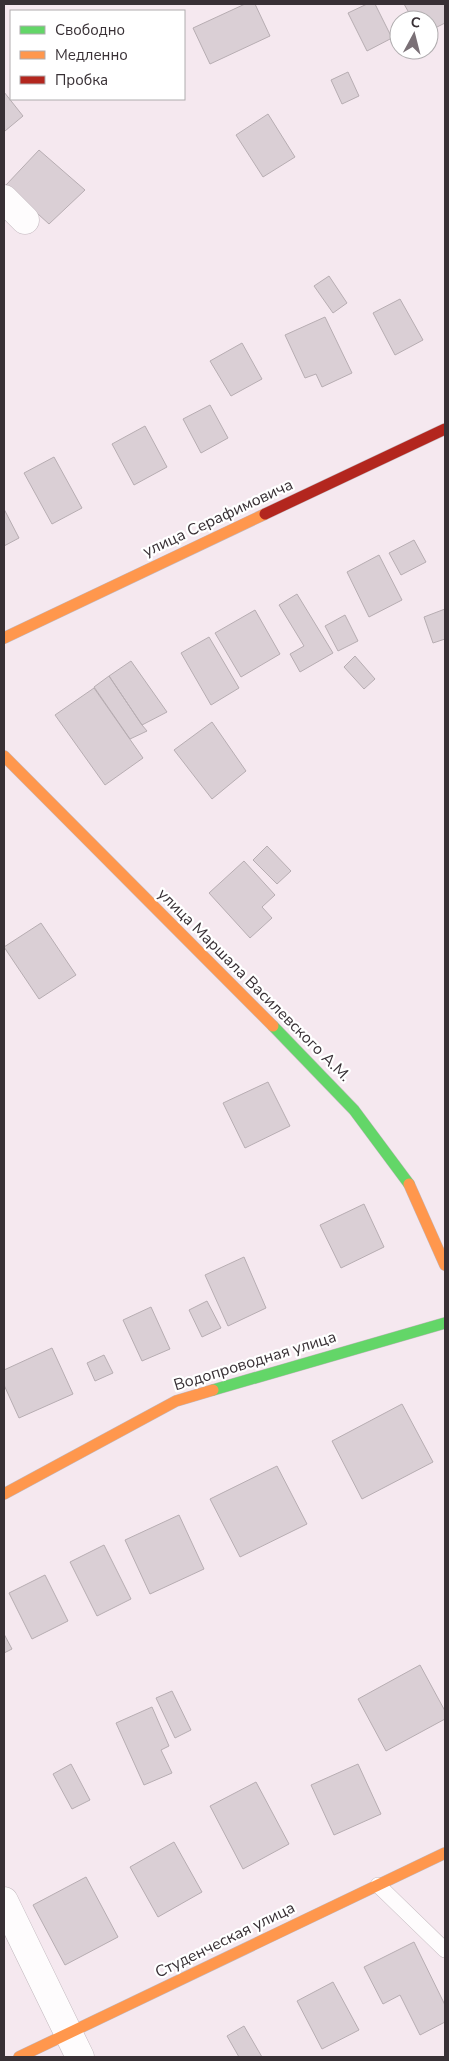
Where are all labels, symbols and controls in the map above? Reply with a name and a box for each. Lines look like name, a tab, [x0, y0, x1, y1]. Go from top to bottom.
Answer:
legend	[10, 10, 185, 100]
north arrow	[389, 10, 439, 60]
text: С	[410, 13, 422, 33]
text: Свободно	[55, 20, 125, 40]
text: Медленно	[55, 45, 128, 65]
text: Пробка	[55, 70, 108, 90]
street label: улица Серафимовича	[139, 474, 297, 562]
street label: улица Маршала Василевского А.М.	[153, 884, 355, 1086]
street label: Водопроводная улица	[171, 1326, 339, 1396]
street label: Студенческая улица	[151, 1897, 299, 1983]

